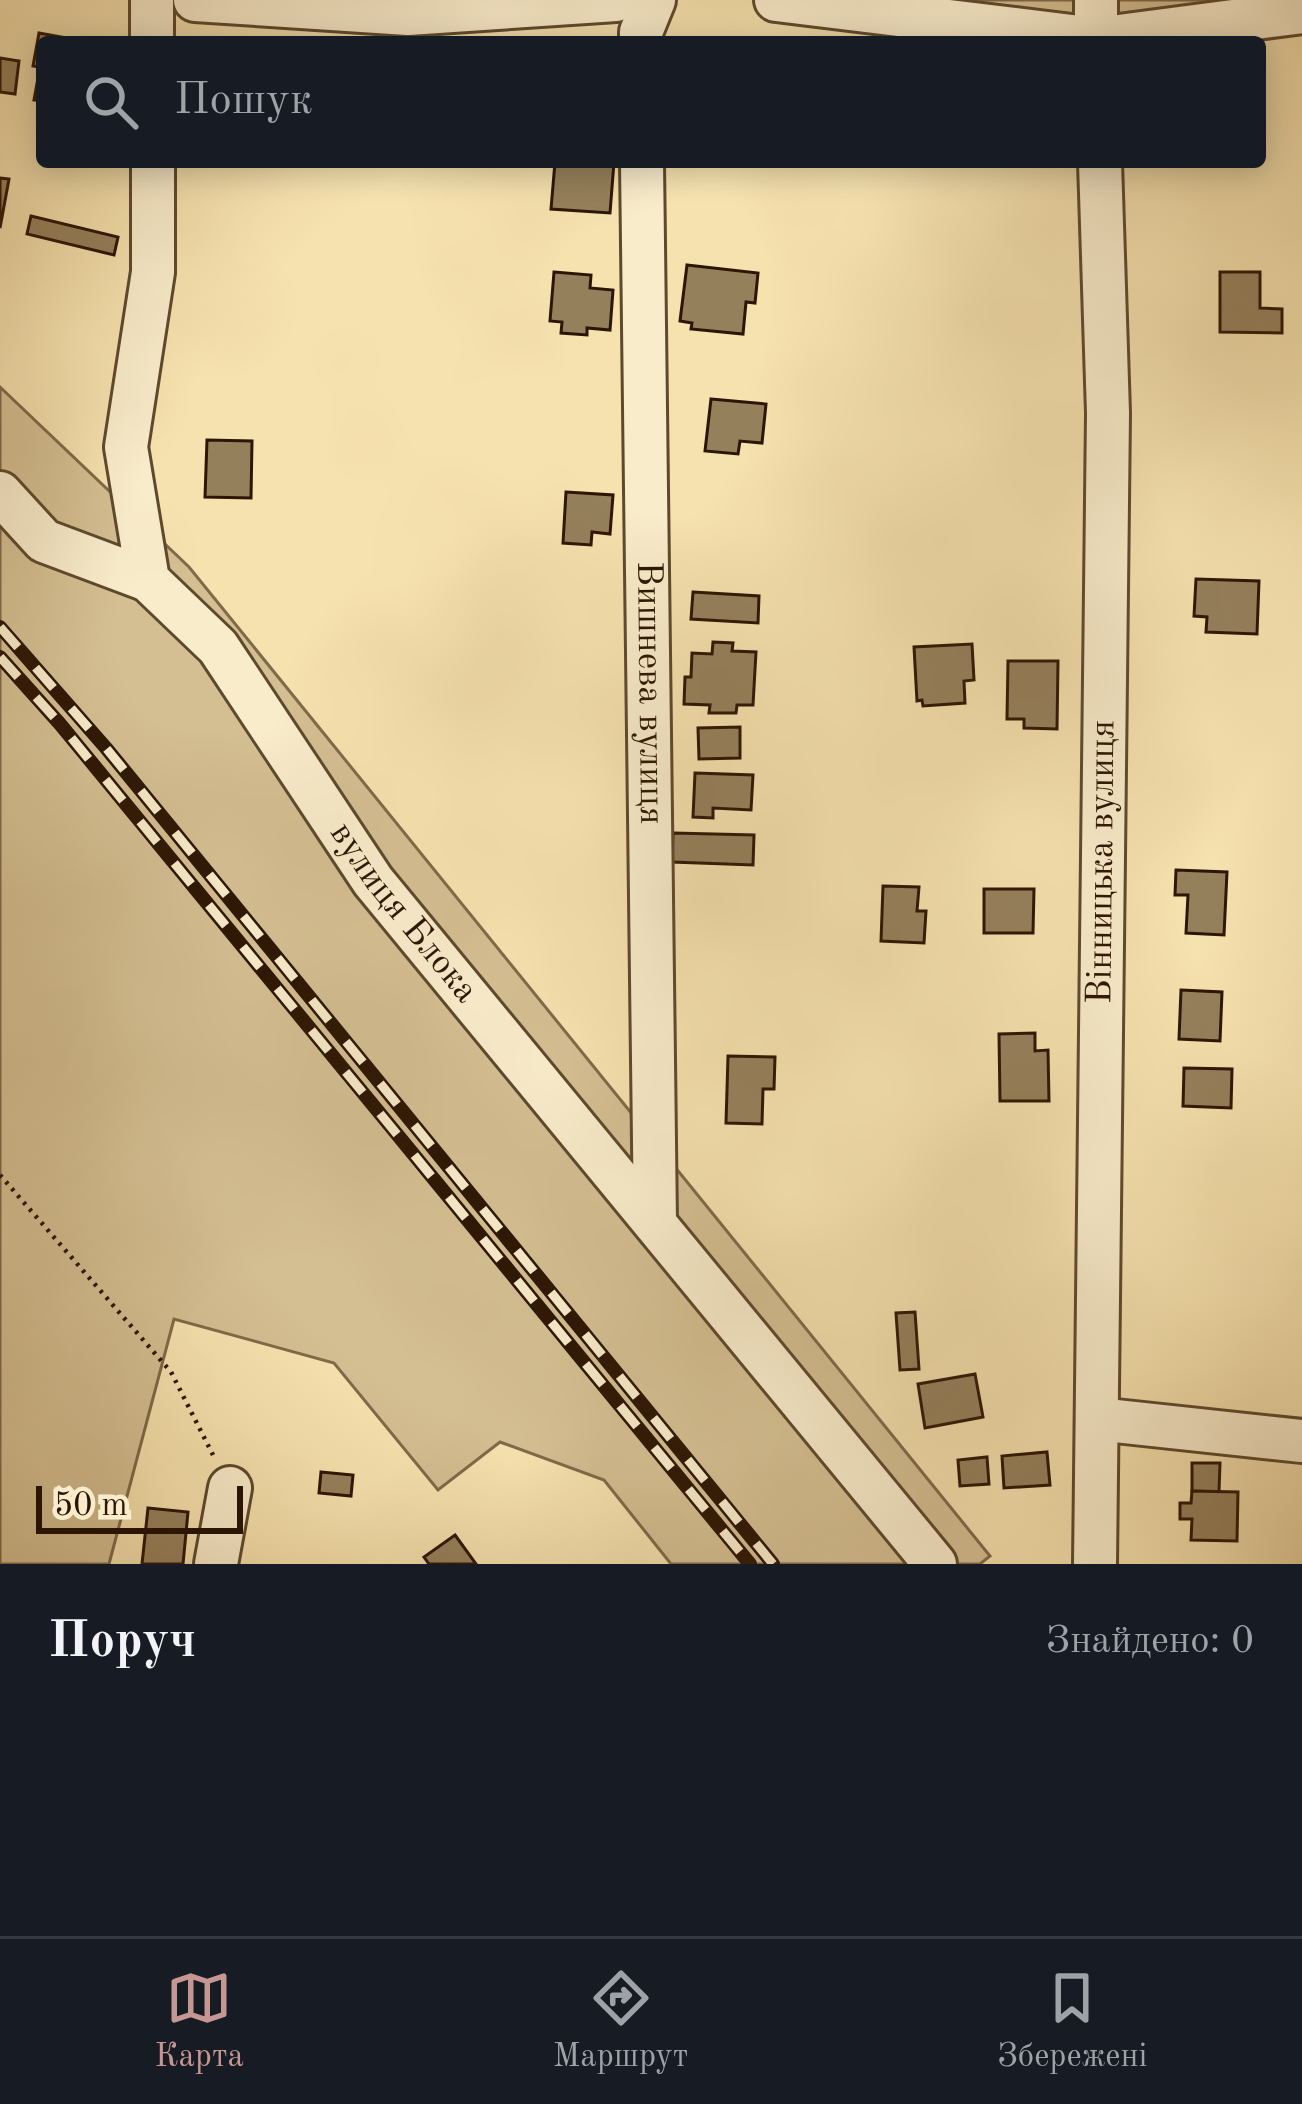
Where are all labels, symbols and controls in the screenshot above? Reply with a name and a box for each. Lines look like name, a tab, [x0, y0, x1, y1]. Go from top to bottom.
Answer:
search box	[36, 36, 1266, 168]
icon: search	[78, 69, 144, 135]
text: Пошук	[174, 79, 313, 124]
street label: Вишнева вулиця	[629, 561, 668, 825]
street label: Вінницька вулиця	[1083, 720, 1123, 1004]
street label: вулиця Блока	[322, 817, 484, 1010]
scale bar	[36, 1480, 243, 1533]
text: 50 m	[54, 1490, 128, 1523]
text: Поруч	[48, 1617, 196, 1668]
text: Знайдено: 0	[1046, 1622, 1254, 1661]
tab: Карта	[154, 1965, 244, 2078]
tab: Маршрут	[553, 1965, 688, 2078]
tab: Збережені	[997, 1965, 1148, 2078]

